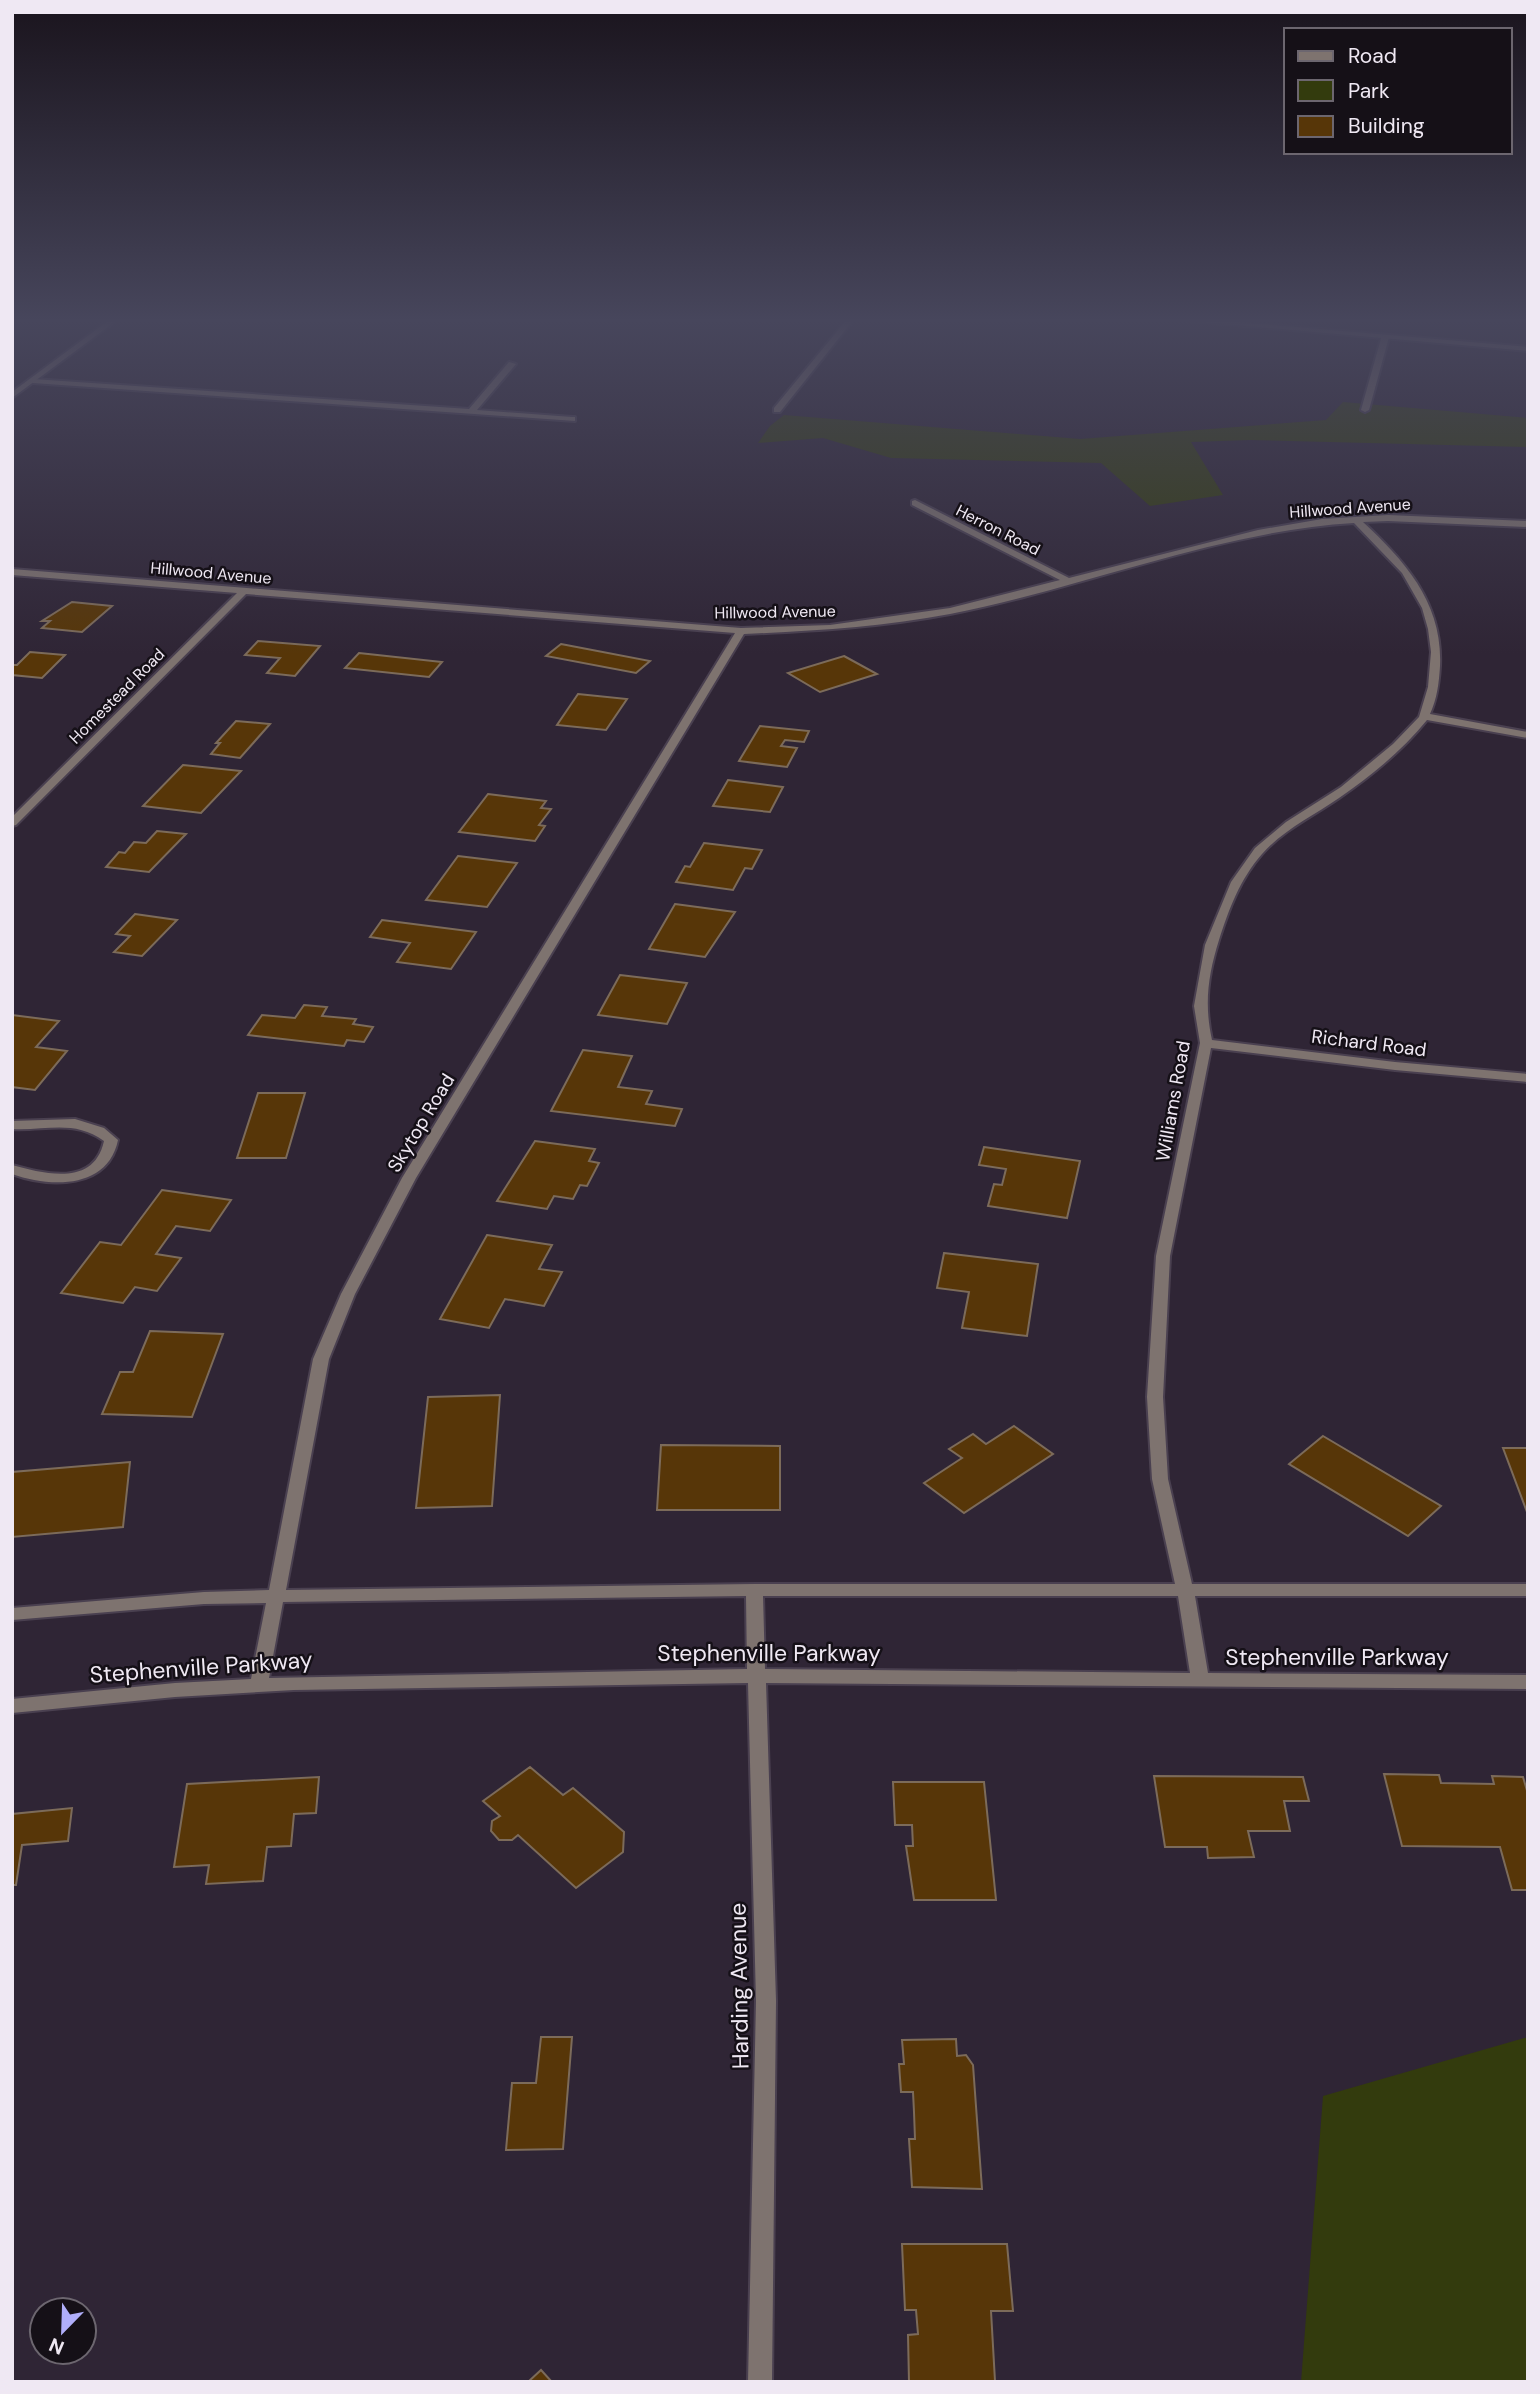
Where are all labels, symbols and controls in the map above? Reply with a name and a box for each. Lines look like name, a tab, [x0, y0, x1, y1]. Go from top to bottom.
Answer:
legend	[1284, 28, 1512, 154]
text: Road	[1348, 42, 1397, 70]
text: Park	[1348, 77, 1390, 105]
text: Building	[1348, 112, 1425, 140]
street label: Hillwood Avenue	[1289, 493, 1411, 523]
street label: Herron Road	[952, 500, 1044, 560]
street label: Hillwood Avenue	[150, 557, 272, 589]
street label: Hillwood Avenue	[714, 600, 836, 624]
street label: Homestead Road	[65, 644, 169, 748]
street label: Richard Road	[1310, 1024, 1428, 1062]
street label: Williams Road	[1150, 1039, 1196, 1163]
street label: Skytop Road	[382, 1069, 460, 1177]
street label: Stephenville Parkway	[657, 1638, 881, 1668]
street label: Stephenville Parkway	[1225, 1642, 1449, 1672]
street label: Stephenville Parkway	[89, 1644, 314, 1690]
street label: Harding Avenue	[723, 1903, 755, 2069]
north arrow	[28, 2296, 98, 2366]
text: N	[45, 2332, 68, 2360]

